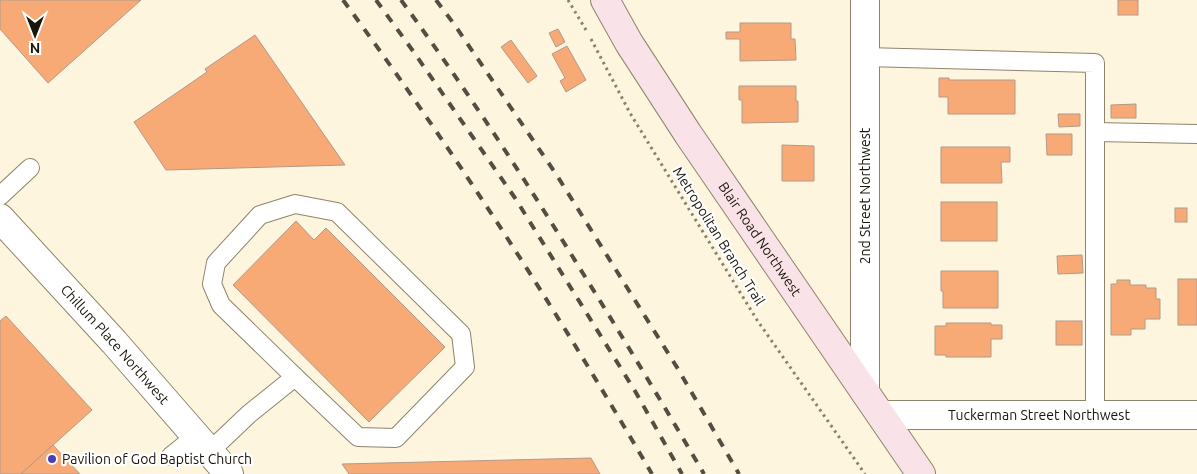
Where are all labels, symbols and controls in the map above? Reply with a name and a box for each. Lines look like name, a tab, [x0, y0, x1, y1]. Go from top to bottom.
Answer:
north arrow	[10, 10, 60, 60]
text: N	[30, 40, 40, 56]
street label: 2nd Street Northwest	[857, 127, 873, 264]
street label: Metropolitan Branch Trail	[670, 164, 768, 308]
street label: Blair Road Northwest	[715, 179, 805, 299]
street label: Chillum Place Northwest	[58, 282, 173, 408]
street label: Tuckerman Street Northwest	[948, 407, 1130, 423]
place label: Pavilion of God Baptist Church	[62, 451, 252, 467]
marker: Pavilion of God Baptist Church	[46, 453, 58, 465]

